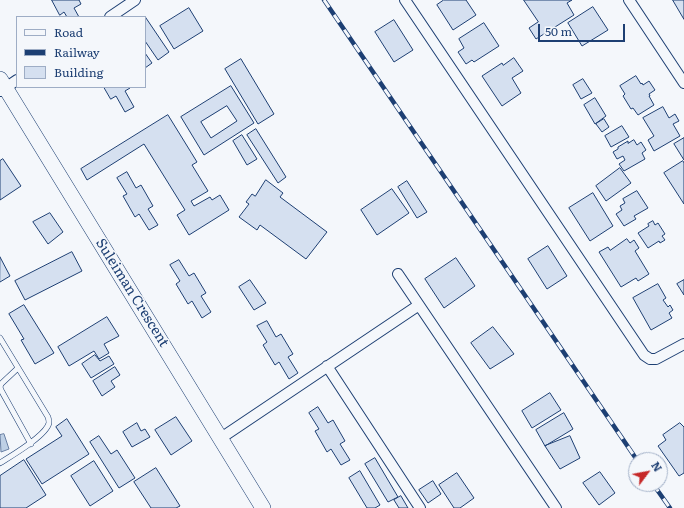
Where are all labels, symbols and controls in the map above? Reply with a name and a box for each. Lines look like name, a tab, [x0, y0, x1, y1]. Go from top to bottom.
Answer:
legend	[16, 16, 146, 88]
scale bar	[540, 16, 627, 42]
text: 50 m	[545, 22, 572, 40]
text: Road	[54, 23, 83, 41]
text: Railway	[54, 43, 100, 61]
text: Building	[54, 63, 103, 81]
street label: Suleiman Crescent	[92, 236, 172, 350]
north arrow	[628, 452, 668, 492]
text: N	[648, 458, 667, 474]

